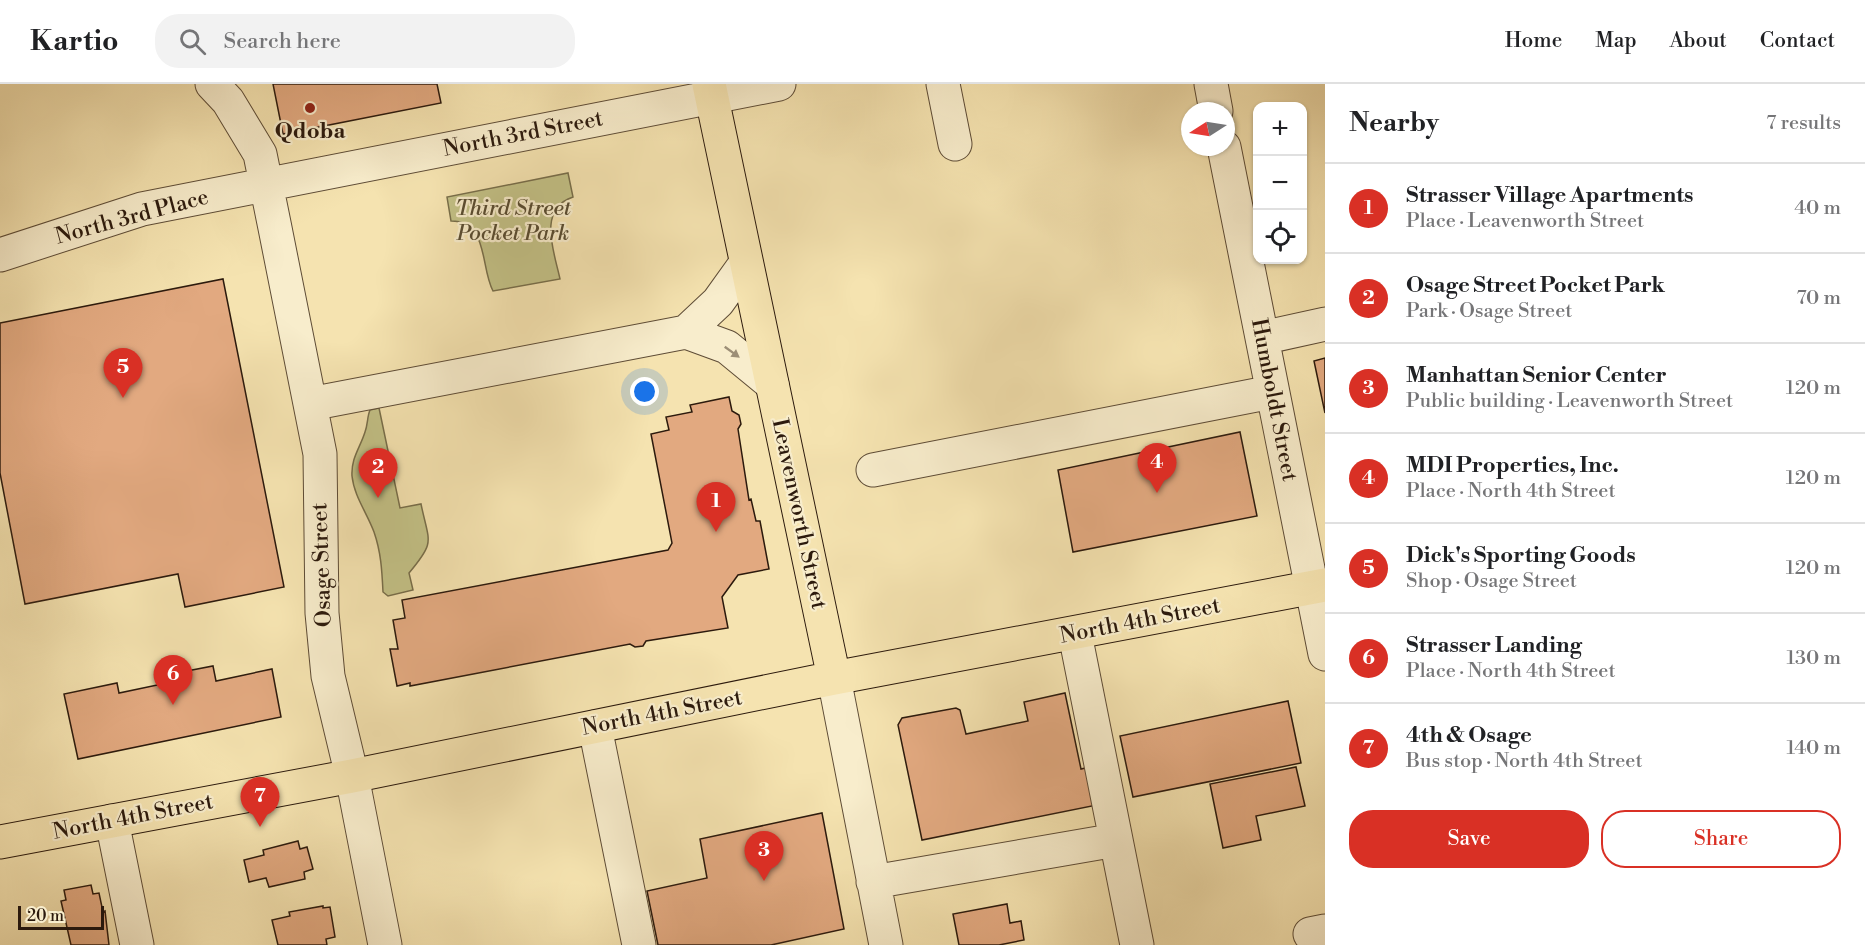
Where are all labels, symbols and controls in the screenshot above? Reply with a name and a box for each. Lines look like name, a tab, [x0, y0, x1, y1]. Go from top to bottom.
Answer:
search box	[155, 14, 575, 68]
text: Kartio	[30, 24, 119, 59]
icon: search	[176, 25, 209, 58]
text: Search here	[224, 28, 341, 55]
text: Home	[1505, 28, 1562, 54]
text: Map	[1595, 28, 1637, 54]
text: About	[1670, 28, 1727, 54]
text: Contact	[1760, 28, 1835, 54]
marker: Qdoba	[303, 101, 317, 115]
north arrow	[1181, 102, 1235, 156]
map controls	[1253, 102, 1307, 264]
button: +	[1253, 102, 1307, 156]
street label: North 3rd Street	[441, 105, 606, 163]
text: Nearby	[1349, 107, 1439, 139]
text: 7 results	[1766, 111, 1841, 136]
place label: Qdoba	[275, 118, 346, 145]
button: −	[1253, 156, 1307, 210]
text: Strasser Village Apartments	[1406, 182, 1693, 209]
street label: North 3rd Place	[52, 184, 212, 250]
park label: Third Street Pocket Park	[455, 195, 572, 247]
text: 1	[1364, 196, 1373, 221]
text: 40 m	[1794, 196, 1841, 221]
text: Place · Leavenworth Street	[1406, 209, 1644, 234]
button: locate	[1253, 210, 1307, 264]
text: Osage Street Pocket Park	[1406, 272, 1665, 299]
text: 2	[1362, 286, 1375, 311]
text: 70 m	[1797, 286, 1841, 311]
text: Park · Osage Street	[1406, 299, 1572, 324]
street label: Humboldt Street	[1245, 316, 1303, 484]
one-way arrow	[725, 346, 740, 358]
pin: 5	[104, 348, 142, 398]
text: Manhattan Senior Center	[1406, 362, 1667, 389]
text: 3	[1362, 376, 1375, 401]
text: 120 m	[1786, 376, 1841, 401]
your location	[630, 377, 659, 406]
text: Public building · Leavenworth Street	[1406, 389, 1733, 414]
street label: Leavenworth Street	[766, 416, 832, 612]
pin: 4	[1138, 444, 1176, 493]
pin: 2	[358, 448, 398, 498]
text: MDI Properties, Inc.	[1406, 452, 1619, 479]
text: 4	[1362, 466, 1375, 491]
text: 120 m	[1786, 466, 1841, 491]
text: Place · North 4th Street	[1406, 479, 1616, 504]
pin: 1	[696, 482, 736, 532]
street label: Osage Street	[306, 502, 338, 628]
text: Dick's Sporting Goods	[1406, 542, 1636, 569]
text: 5	[1362, 556, 1375, 581]
text: 120 m	[1786, 556, 1841, 581]
text: Shop · Osage Street	[1406, 569, 1577, 594]
street label: North 4th Street	[1058, 592, 1223, 650]
text: Strasser Landing	[1406, 632, 1582, 659]
text: 6	[1362, 646, 1375, 671]
text: 130 m	[1786, 646, 1841, 671]
pin: 6	[154, 656, 192, 705]
text: Place · North 4th Street	[1406, 659, 1616, 684]
street label: North 4th Street	[580, 684, 745, 742]
text: 4th & Osage	[1406, 722, 1532, 749]
text: 7	[1363, 736, 1374, 761]
text: 140 m	[1786, 736, 1841, 761]
text: Bus stop · North 4th Street	[1406, 749, 1642, 774]
pin: 7	[240, 778, 280, 827]
street label: North 4th Street	[51, 788, 216, 846]
button: Save	[1349, 810, 1589, 868]
button: Share	[1601, 810, 1841, 868]
pin: 3	[744, 832, 783, 881]
scale bar	[18, 903, 104, 930]
text: 20 m	[27, 906, 64, 926]

